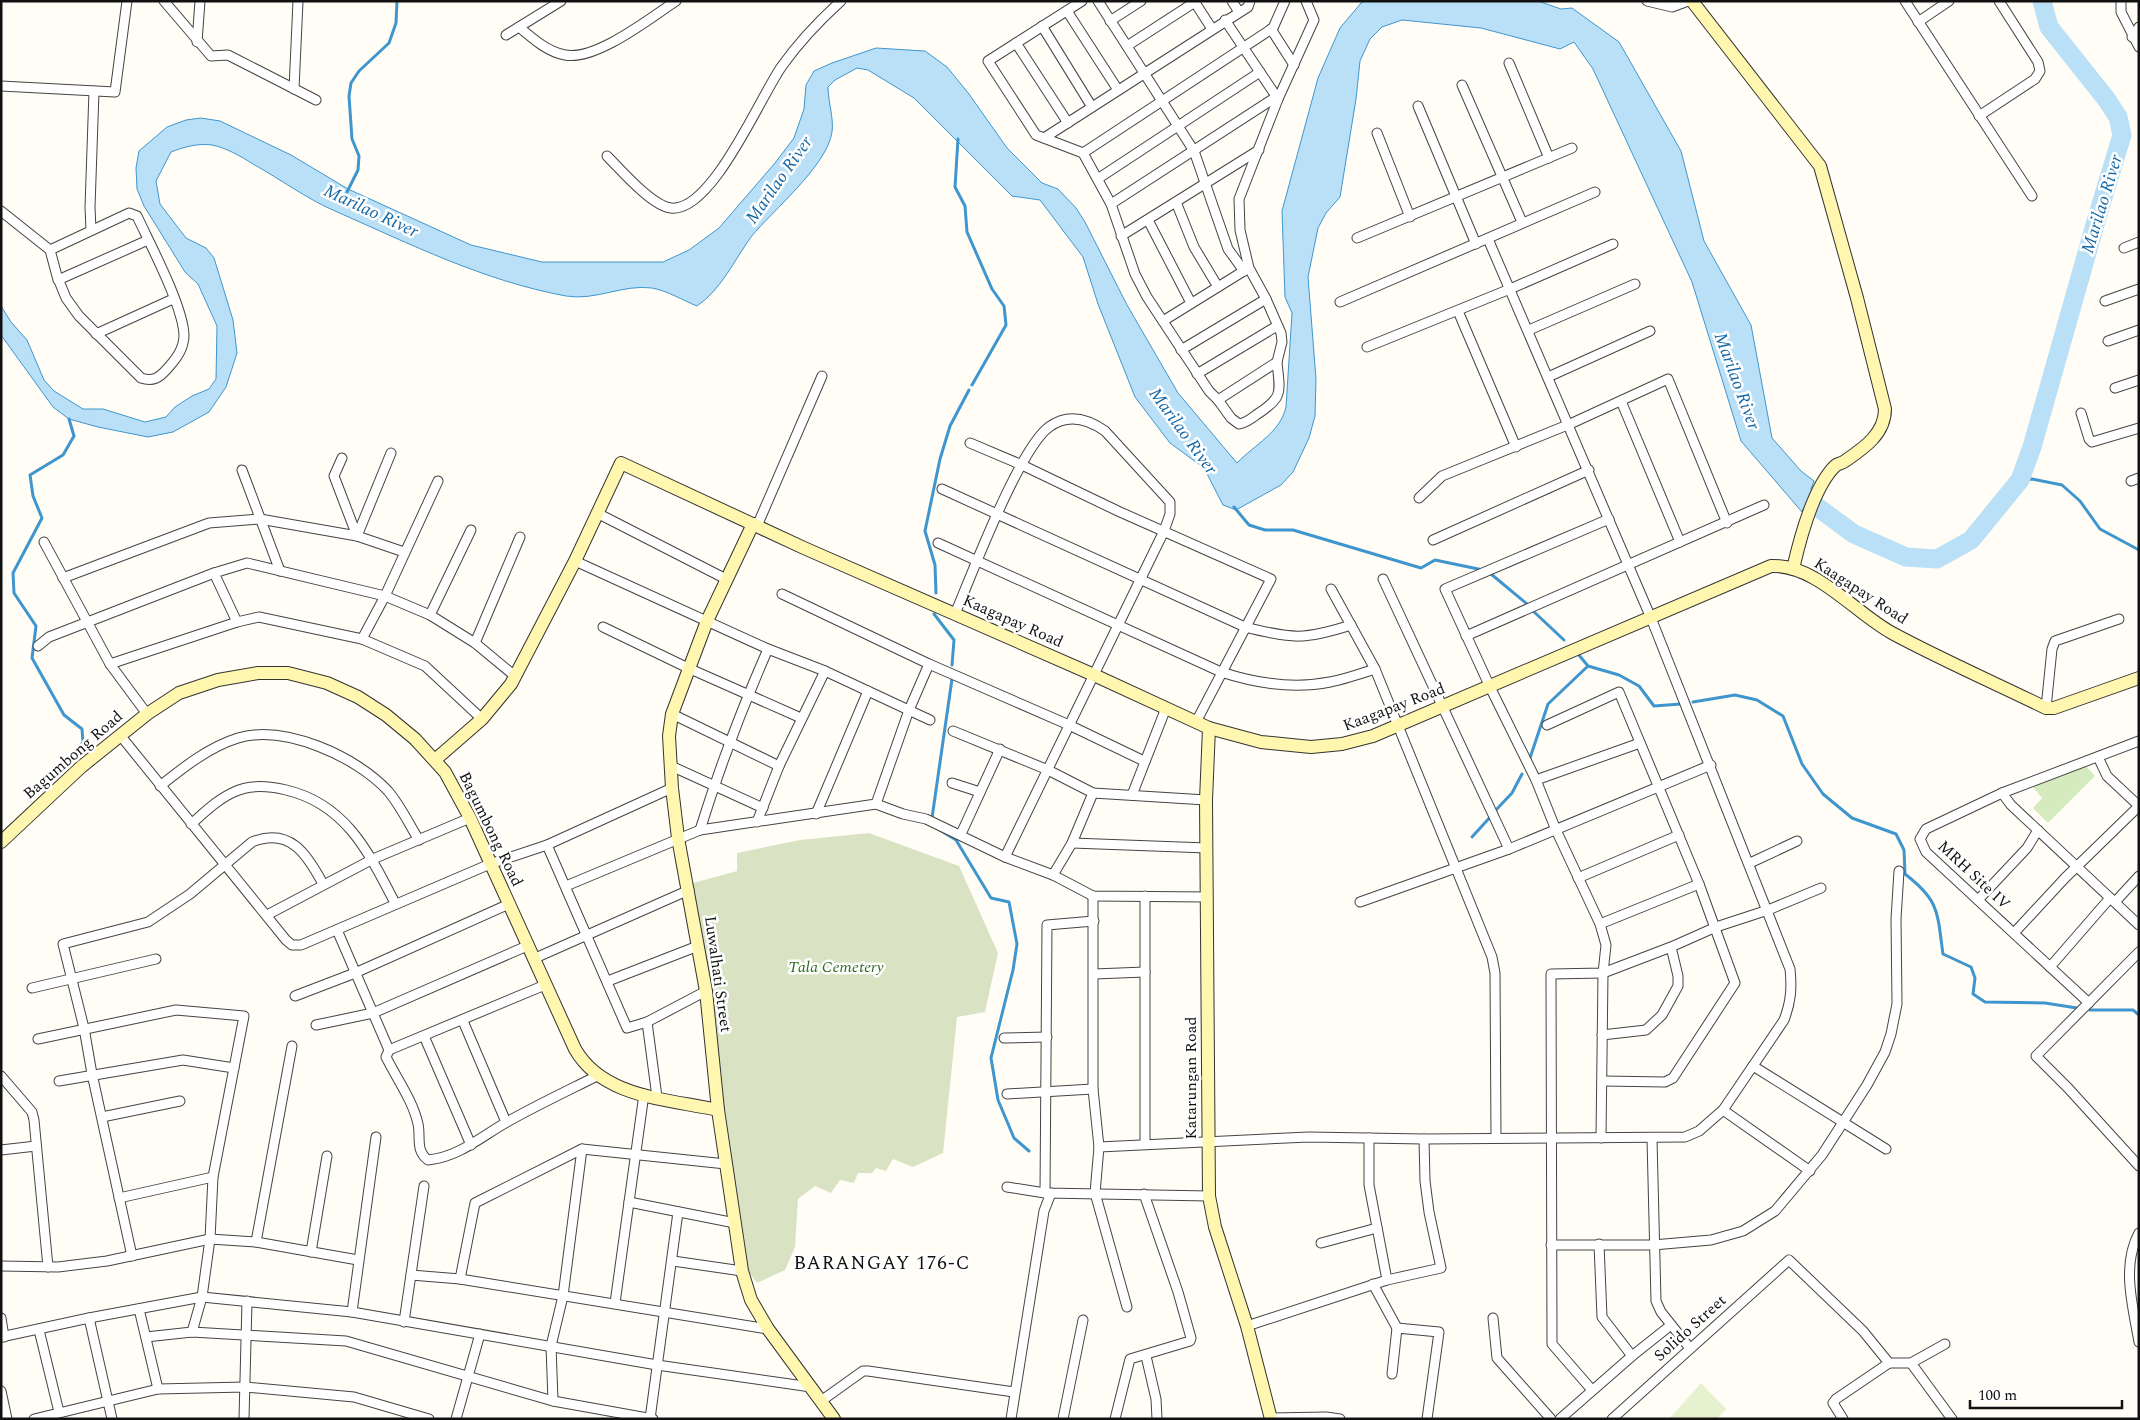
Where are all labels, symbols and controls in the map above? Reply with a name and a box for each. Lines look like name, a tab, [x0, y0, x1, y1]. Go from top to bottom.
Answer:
water label: Marilao River	[739, 130, 820, 230]
water label: Marilao River	[2074, 150, 2130, 257]
water label: Marilao River	[319, 177, 424, 245]
water label: Marilao River	[1707, 328, 1767, 434]
water label: Marilao River	[1142, 382, 1224, 481]
street label: Kaagapay Road	[1809, 552, 1913, 630]
street label: Kaagapay Road	[959, 588, 1067, 654]
street label: Kaagapay Road	[1339, 676, 1449, 738]
street label: Bagumbong Road	[18, 705, 128, 805]
street label: Bagumbong Road	[453, 767, 529, 891]
street label: MRH Site IV	[1932, 835, 2016, 915]
street label: Luwalhati Street	[698, 914, 738, 1034]
park label: Tala Cemetery	[788, 955, 884, 979]
street label: Katarungan Road	[1179, 1017, 1203, 1139]
district label: BARANGAY 176-C	[793, 1249, 971, 1278]
street label: Solido Street	[1648, 1289, 1732, 1367]
scale bar	[1970, 1378, 2122, 1410]
text: 100 m	[1978, 1384, 2017, 1407]

